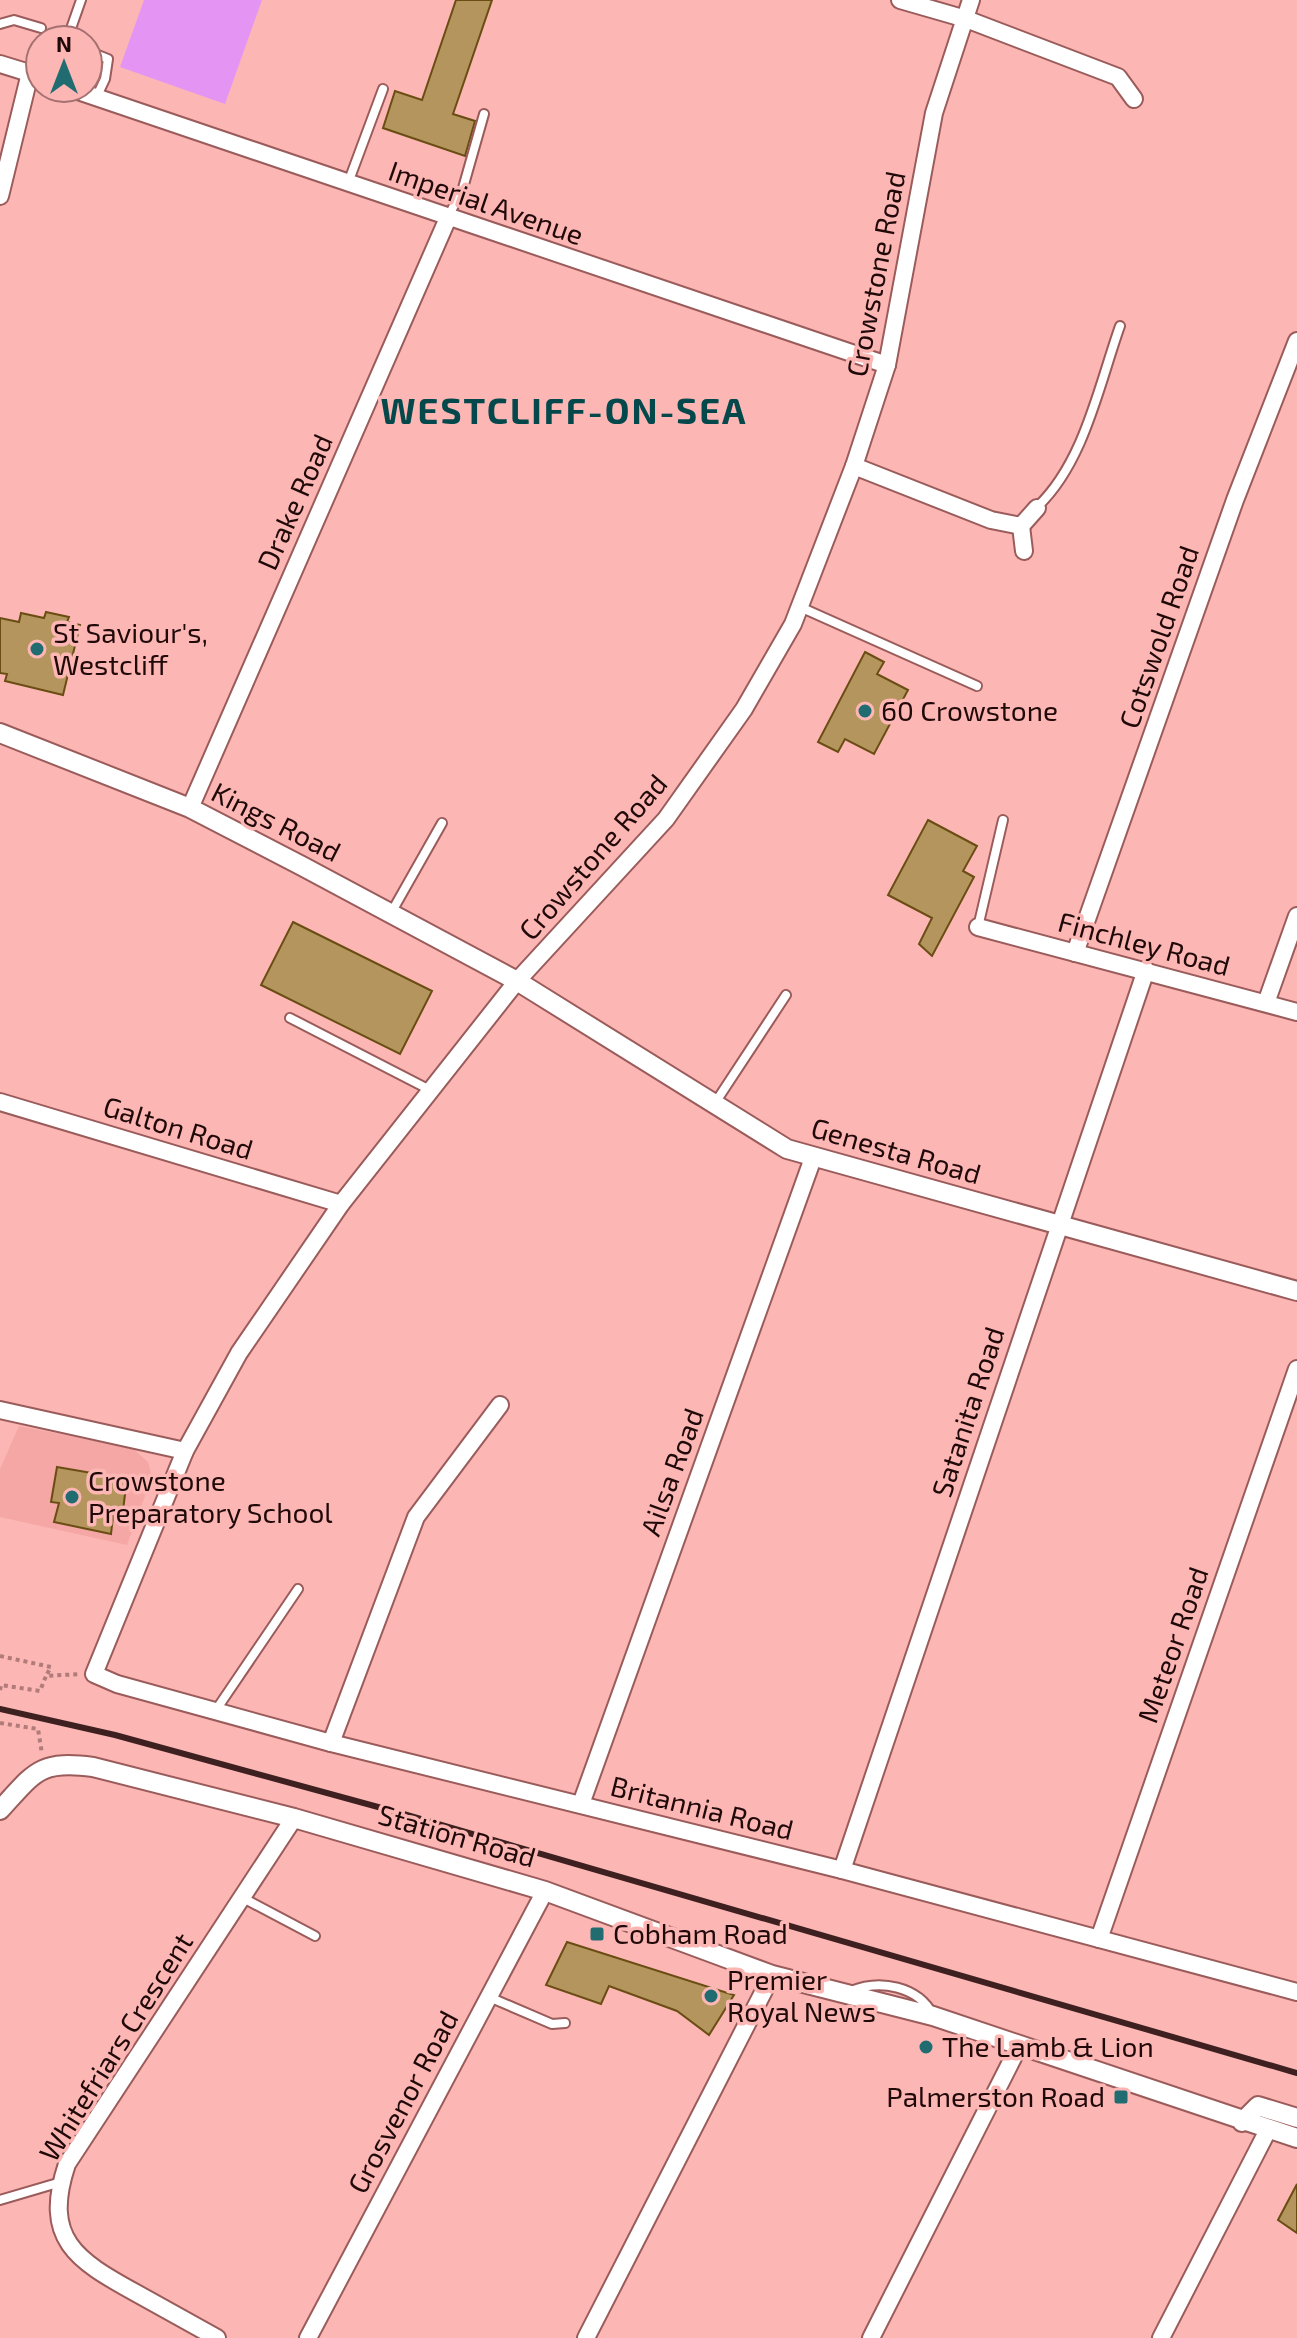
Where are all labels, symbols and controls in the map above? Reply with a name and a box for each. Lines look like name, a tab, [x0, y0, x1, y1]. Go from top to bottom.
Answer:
north arrow	[24, 24, 104, 104]
text: N	[56, 30, 72, 56]
street label: Imperial Avenue	[384, 153, 588, 251]
street label: Crowstone Road	[838, 168, 912, 379]
district label: WESTCLIFF-ON-SEA	[380, 388, 748, 431]
street label: Drake Road	[249, 429, 339, 575]
street label: Cotswold Road	[1111, 541, 1205, 732]
place label: St Saviour's, Westcliff	[53, 615, 208, 681]
marker: St Saviour's, Westcliff	[28, 640, 46, 658]
place label: 60 Crowstone	[881, 693, 1058, 727]
marker: 60 Crowstone	[856, 702, 874, 720]
street label: Crowstone Road	[511, 766, 673, 946]
street label: Kings Road	[206, 774, 347, 868]
street label: Finchley Road	[1055, 904, 1234, 982]
street label: Galton Road	[99, 1088, 257, 1166]
street label: Genesta Road	[808, 1110, 985, 1190]
street label: Satanita Road	[924, 1322, 1011, 1501]
street label: Ailsa Road	[632, 1403, 710, 1540]
place label: Crowstone Preparatory School	[88, 1463, 333, 1529]
marker: Crowstone Preparatory School	[63, 1488, 81, 1506]
street label: Meteor Road	[1130, 1562, 1215, 1727]
street label: Britannia Road	[607, 1768, 797, 1846]
street label: Station Road	[375, 1796, 540, 1874]
place label: Cobham Road	[613, 1916, 788, 1950]
marker: Cobham Road	[588, 1925, 606, 1943]
street label: Whitefriars Crescent	[31, 1926, 199, 2167]
place label: Premier Royal News	[727, 1962, 876, 2028]
marker: Premier Royal News	[702, 1987, 720, 2005]
street label: Grosvenor Road	[340, 2004, 464, 2199]
place label: The Lamb & Lion	[942, 2029, 1154, 2063]
marker: The Lamb & Lion	[917, 2038, 935, 2056]
place label: Palmerston Road	[886, 2079, 1105, 2113]
marker: Palmerston Road	[1112, 2088, 1130, 2106]

